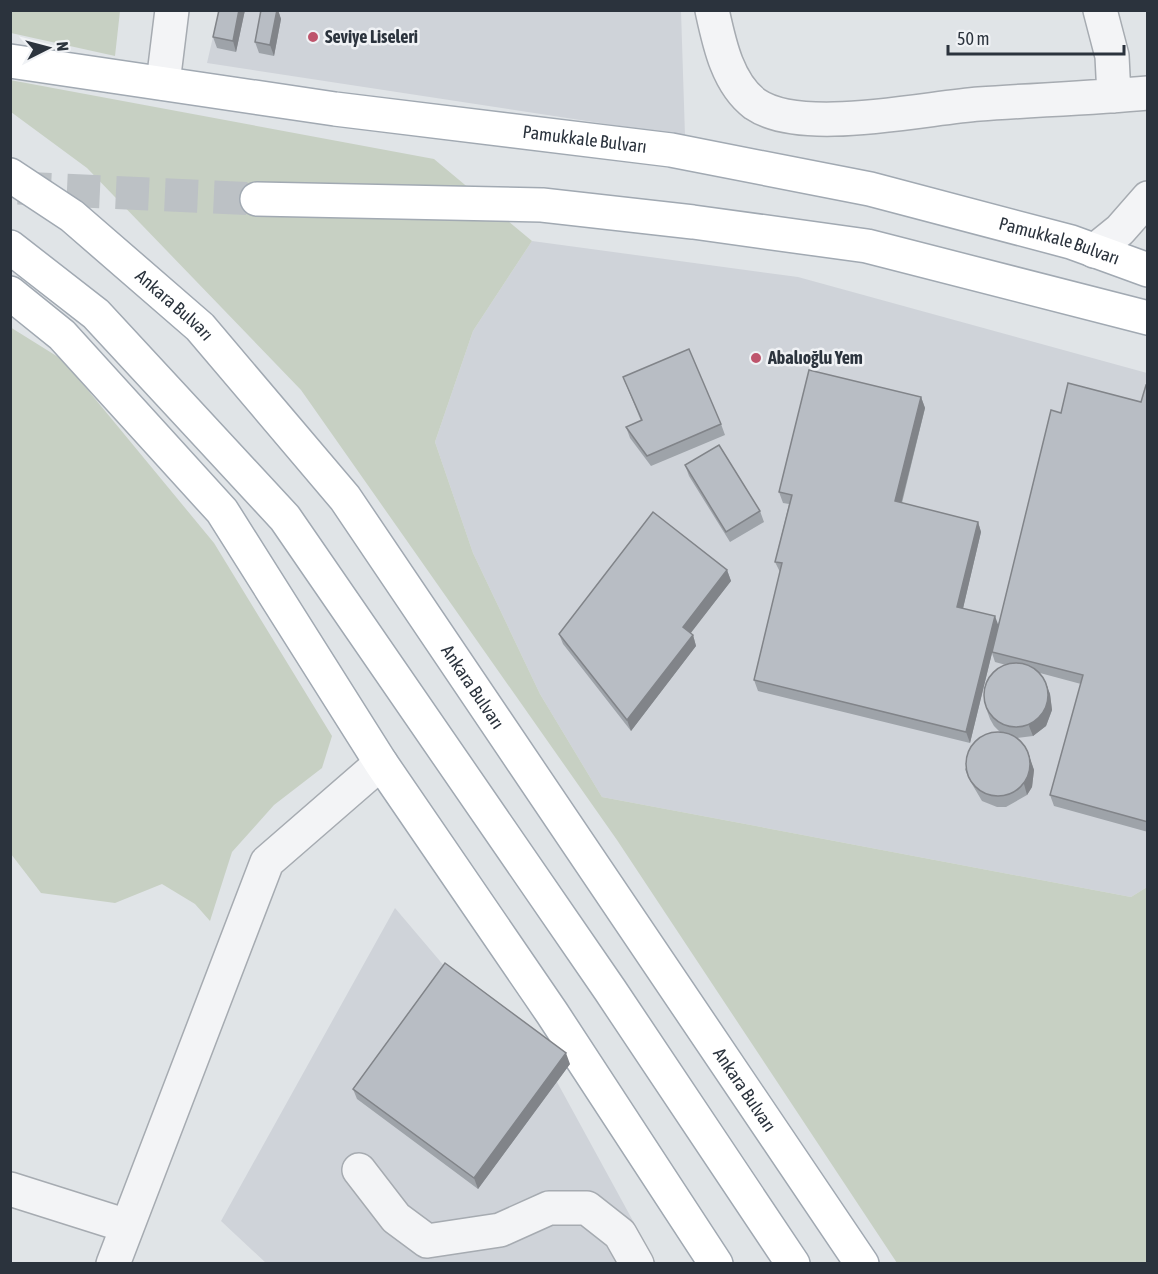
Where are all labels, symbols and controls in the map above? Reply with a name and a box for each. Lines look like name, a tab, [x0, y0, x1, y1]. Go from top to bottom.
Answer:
north arrow	[18, 18, 78, 78]
scale bar	[948, 18, 1124, 56]
place label: Seviye Liseleri	[325, 26, 418, 47]
text: 50 m	[957, 28, 989, 49]
marker: Seviye Liseleri	[306, 30, 320, 44]
text: N	[53, 41, 72, 52]
street label: Pamukkale Bulvarı	[521, 121, 648, 157]
street label: Pamukkale Bulvarı	[997, 212, 1122, 269]
street label: Ankara Bulvarı	[131, 265, 218, 345]
place label: Abalıoğlu Yem	[767, 347, 863, 368]
marker: Abalıoğlu Yem	[749, 351, 763, 365]
street label: Ankara Bulvarı	[437, 641, 509, 733]
street label: Ankara Bulvarı	[709, 1044, 781, 1135]

